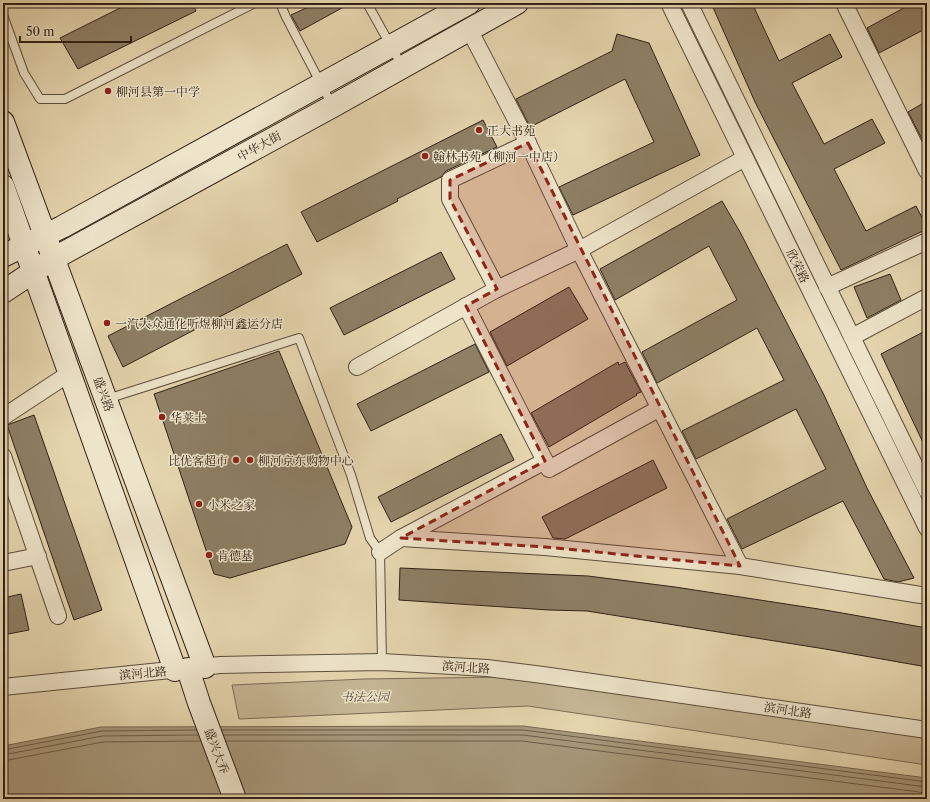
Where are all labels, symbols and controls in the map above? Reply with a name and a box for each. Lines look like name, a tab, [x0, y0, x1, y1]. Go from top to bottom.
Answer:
scale bar	[20, 18, 131, 44]
text: 50 m	[26, 24, 55, 39]
place label: 柳河县第一中学	[116, 84, 200, 99]
marker: 柳河县第一中学	[103, 86, 113, 96]
place label: 正大书苑	[487, 123, 535, 138]
marker: 正大书苑	[474, 125, 484, 135]
street label: 中华大街	[234, 127, 284, 164]
place label: 翰林书苑（柳河一中店）	[433, 149, 565, 164]
marker: 翰林书苑（柳河一中店）	[420, 151, 430, 161]
street label: 欣荣路	[783, 247, 813, 285]
place label: 一汽大众通化听煜柳河鑫运分店	[115, 316, 283, 331]
marker: 一汽大众通化听煜柳河鑫运分店	[102, 318, 112, 328]
street label: 盛兴路	[91, 375, 117, 413]
place label: 华莱士	[170, 410, 206, 425]
marker: 华莱士	[157, 412, 167, 422]
place label: 比优客超市	[168, 453, 228, 468]
place label: 柳河京东购物中心	[258, 453, 354, 468]
marker: 比优客超市	[231, 455, 241, 465]
marker: 柳河京东购物中心	[245, 455, 255, 465]
place label: 小米之家	[207, 497, 255, 512]
marker: 小米之家	[194, 499, 204, 509]
place label: 肯德基	[217, 548, 253, 563]
marker: 肯德基	[204, 550, 214, 560]
street label: 滨河北路	[442, 658, 490, 676]
street label: 滨河北路	[118, 663, 168, 683]
park label: 书法公园	[341, 689, 391, 704]
street label: 滨河北路	[763, 699, 813, 721]
street label: 盛兴大乔	[202, 726, 232, 776]

